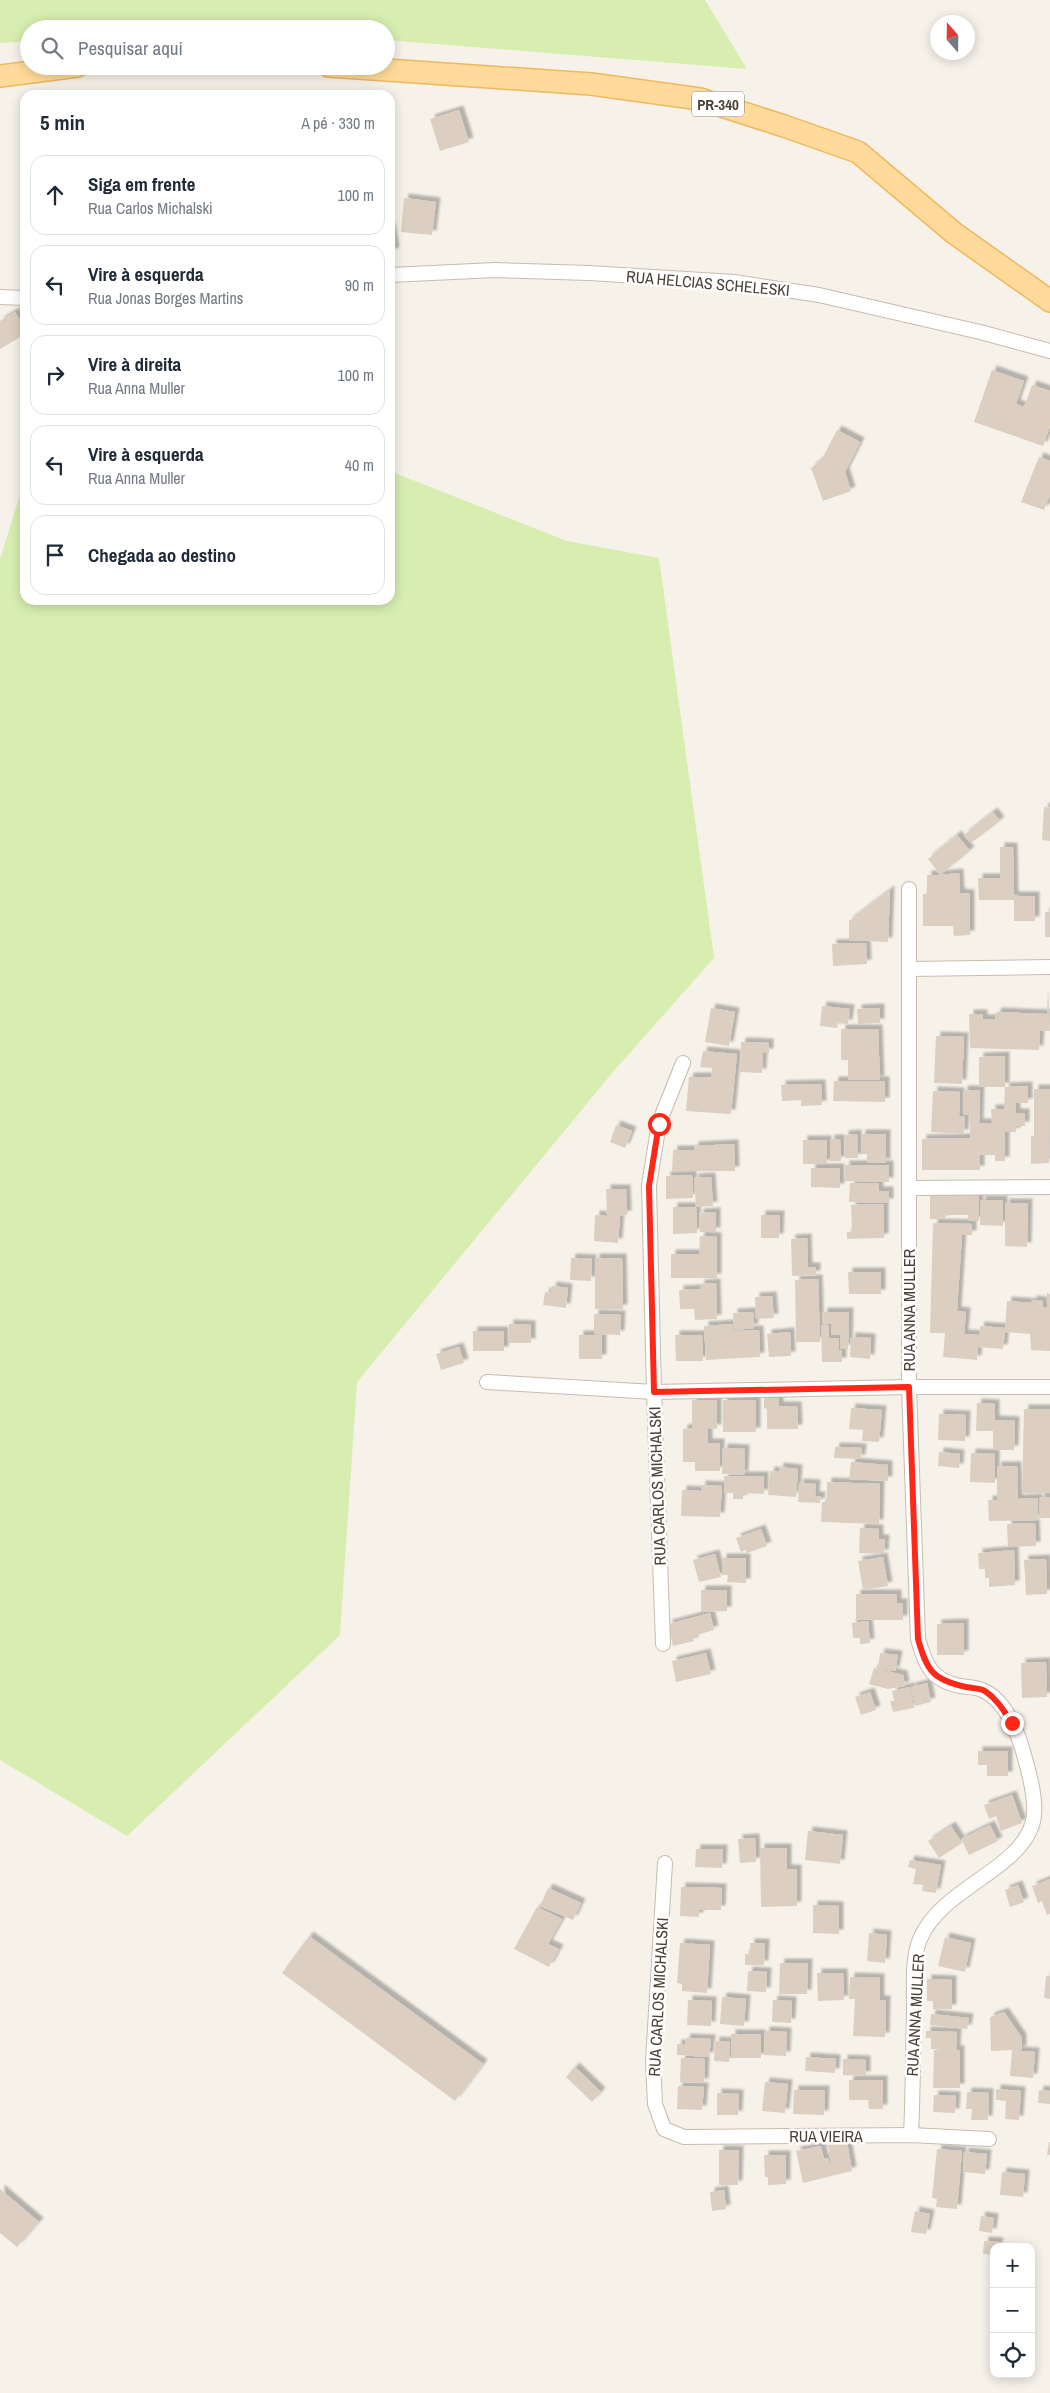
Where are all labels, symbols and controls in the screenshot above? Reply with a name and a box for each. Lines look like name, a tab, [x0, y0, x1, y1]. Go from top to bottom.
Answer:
north arrow	[930, 15, 975, 60]
search box	[20, 20, 395, 75]
icon: search	[38, 34, 66, 62]
text: Pesquisar aqui	[78, 35, 183, 61]
road number: PR-340	[692, 92, 744, 116]
text: 5 min	[40, 108, 85, 137]
text: A pé · 330 m	[301, 112, 375, 134]
text: Siga em frente	[88, 171, 195, 197]
icon: ahead	[41, 181, 69, 209]
text: 100 m	[338, 184, 374, 206]
text: Rua Carlos Michalski	[88, 197, 213, 219]
text: Vire à esquerda	[88, 261, 204, 287]
street label: RUA HELCIAS SCHELESKI	[625, 265, 791, 301]
icon: left	[41, 271, 69, 299]
text: 90 m	[345, 274, 374, 296]
text: Rua Jonas Borges Martins	[88, 287, 243, 309]
text: Vire à direita	[88, 351, 181, 377]
icon: right	[41, 361, 69, 389]
text: 100 m	[338, 364, 374, 386]
text: Rua Anna Muller	[88, 377, 185, 399]
text: Vire à esquerda	[88, 441, 204, 467]
icon: left	[41, 451, 69, 479]
text: 40 m	[345, 454, 374, 476]
text: Rua Anna Muller	[88, 467, 185, 489]
icon: arrive	[41, 541, 69, 569]
text: Chegada ao destino	[88, 542, 236, 568]
route start	[648, 1113, 671, 1136]
street label: RUA ANNA MULLER	[898, 1248, 920, 1371]
street label: RUA CARLOS MICHALSKI	[643, 1406, 671, 1566]
route end	[1001, 1712, 1024, 1735]
street label: RUA CARLOS MICHALSKI	[643, 1917, 673, 2077]
street label: RUA ANNA MULLER	[901, 1953, 929, 2077]
street label: RUA VIEIRA	[789, 2125, 863, 2147]
map controls	[990, 2243, 1035, 2378]
button: +	[990, 2243, 1035, 2288]
button: −	[990, 2288, 1035, 2333]
button: locate	[990, 2333, 1035, 2378]

